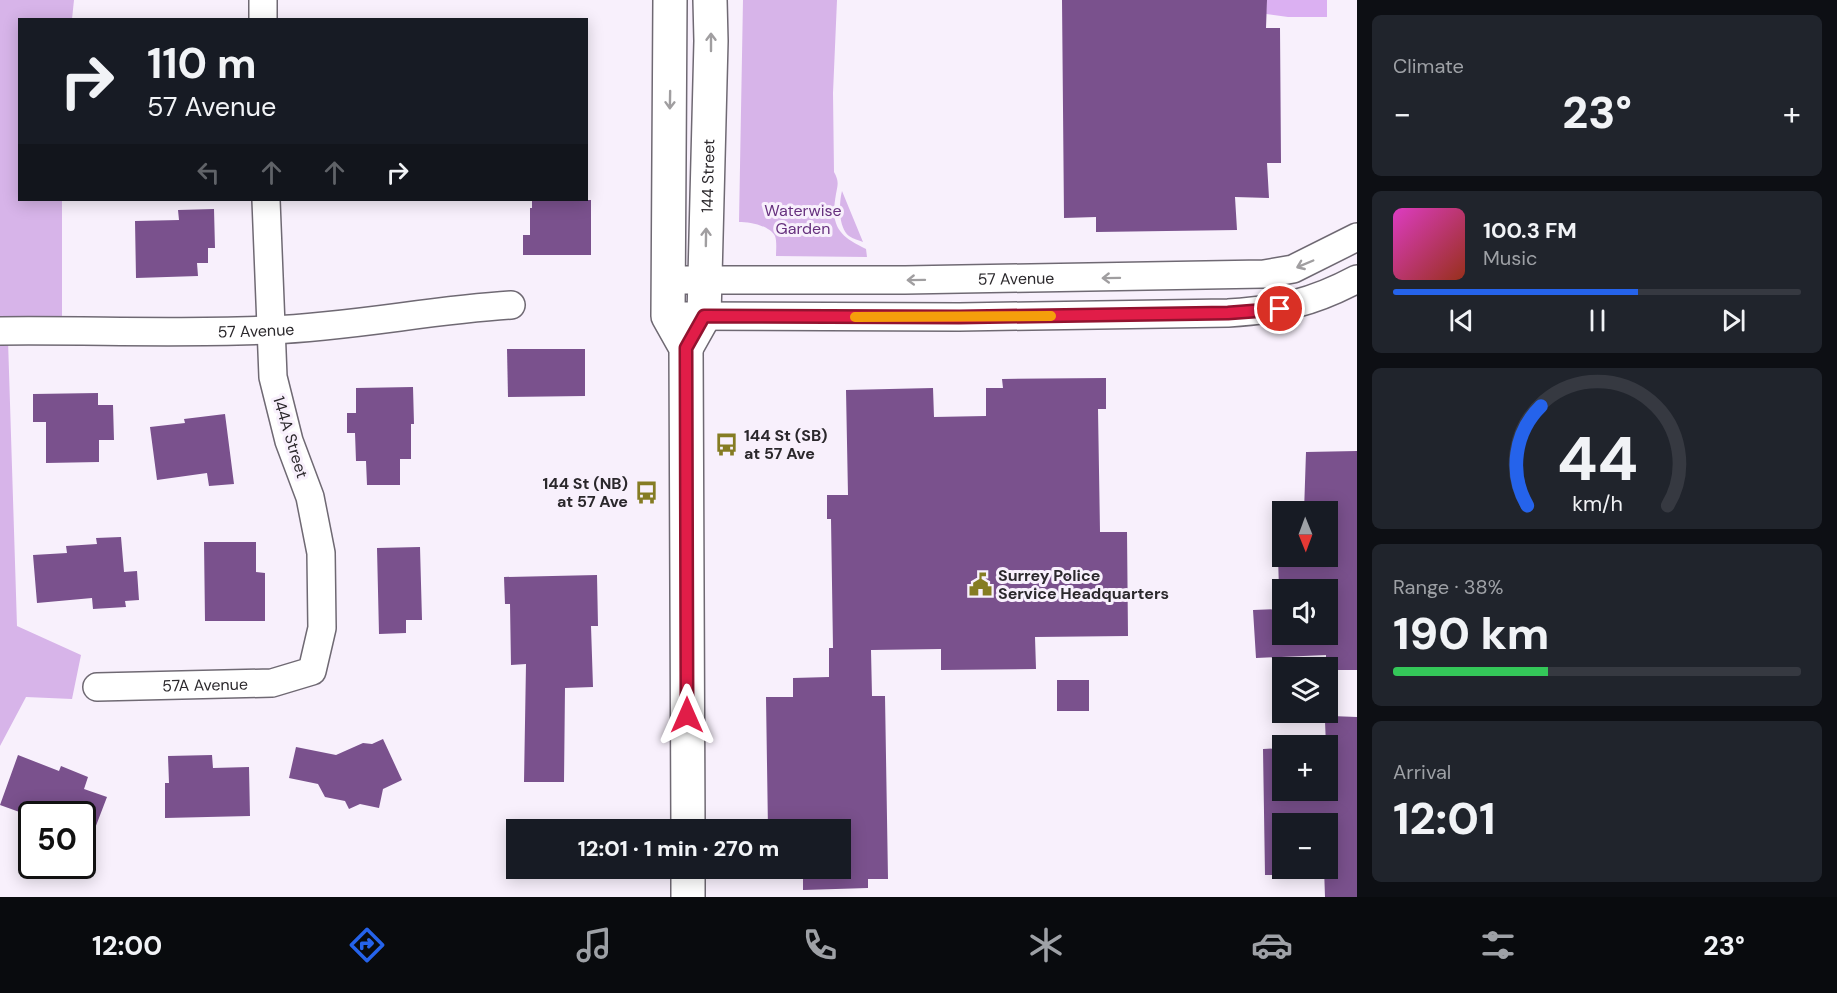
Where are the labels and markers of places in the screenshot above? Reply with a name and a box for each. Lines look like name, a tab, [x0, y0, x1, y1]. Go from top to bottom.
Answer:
pin	[1254, 283, 1305, 334]
place label: 144 St (SB) at 57 Ave	[744, 425, 828, 464]
bus stop icon: 144 St (SB) at 57 Ave	[713, 431, 739, 457]
place label: 144 St (NB) at 57 Ave	[542, 473, 628, 512]
bus stop icon: 144 St (NB) at 57 Ave	[633, 479, 659, 505]
place label: Surrey Police Service Headquarters	[998, 565, 1169, 604]
public building icon: Surrey Police Service Headquarters	[967, 571, 993, 597]

